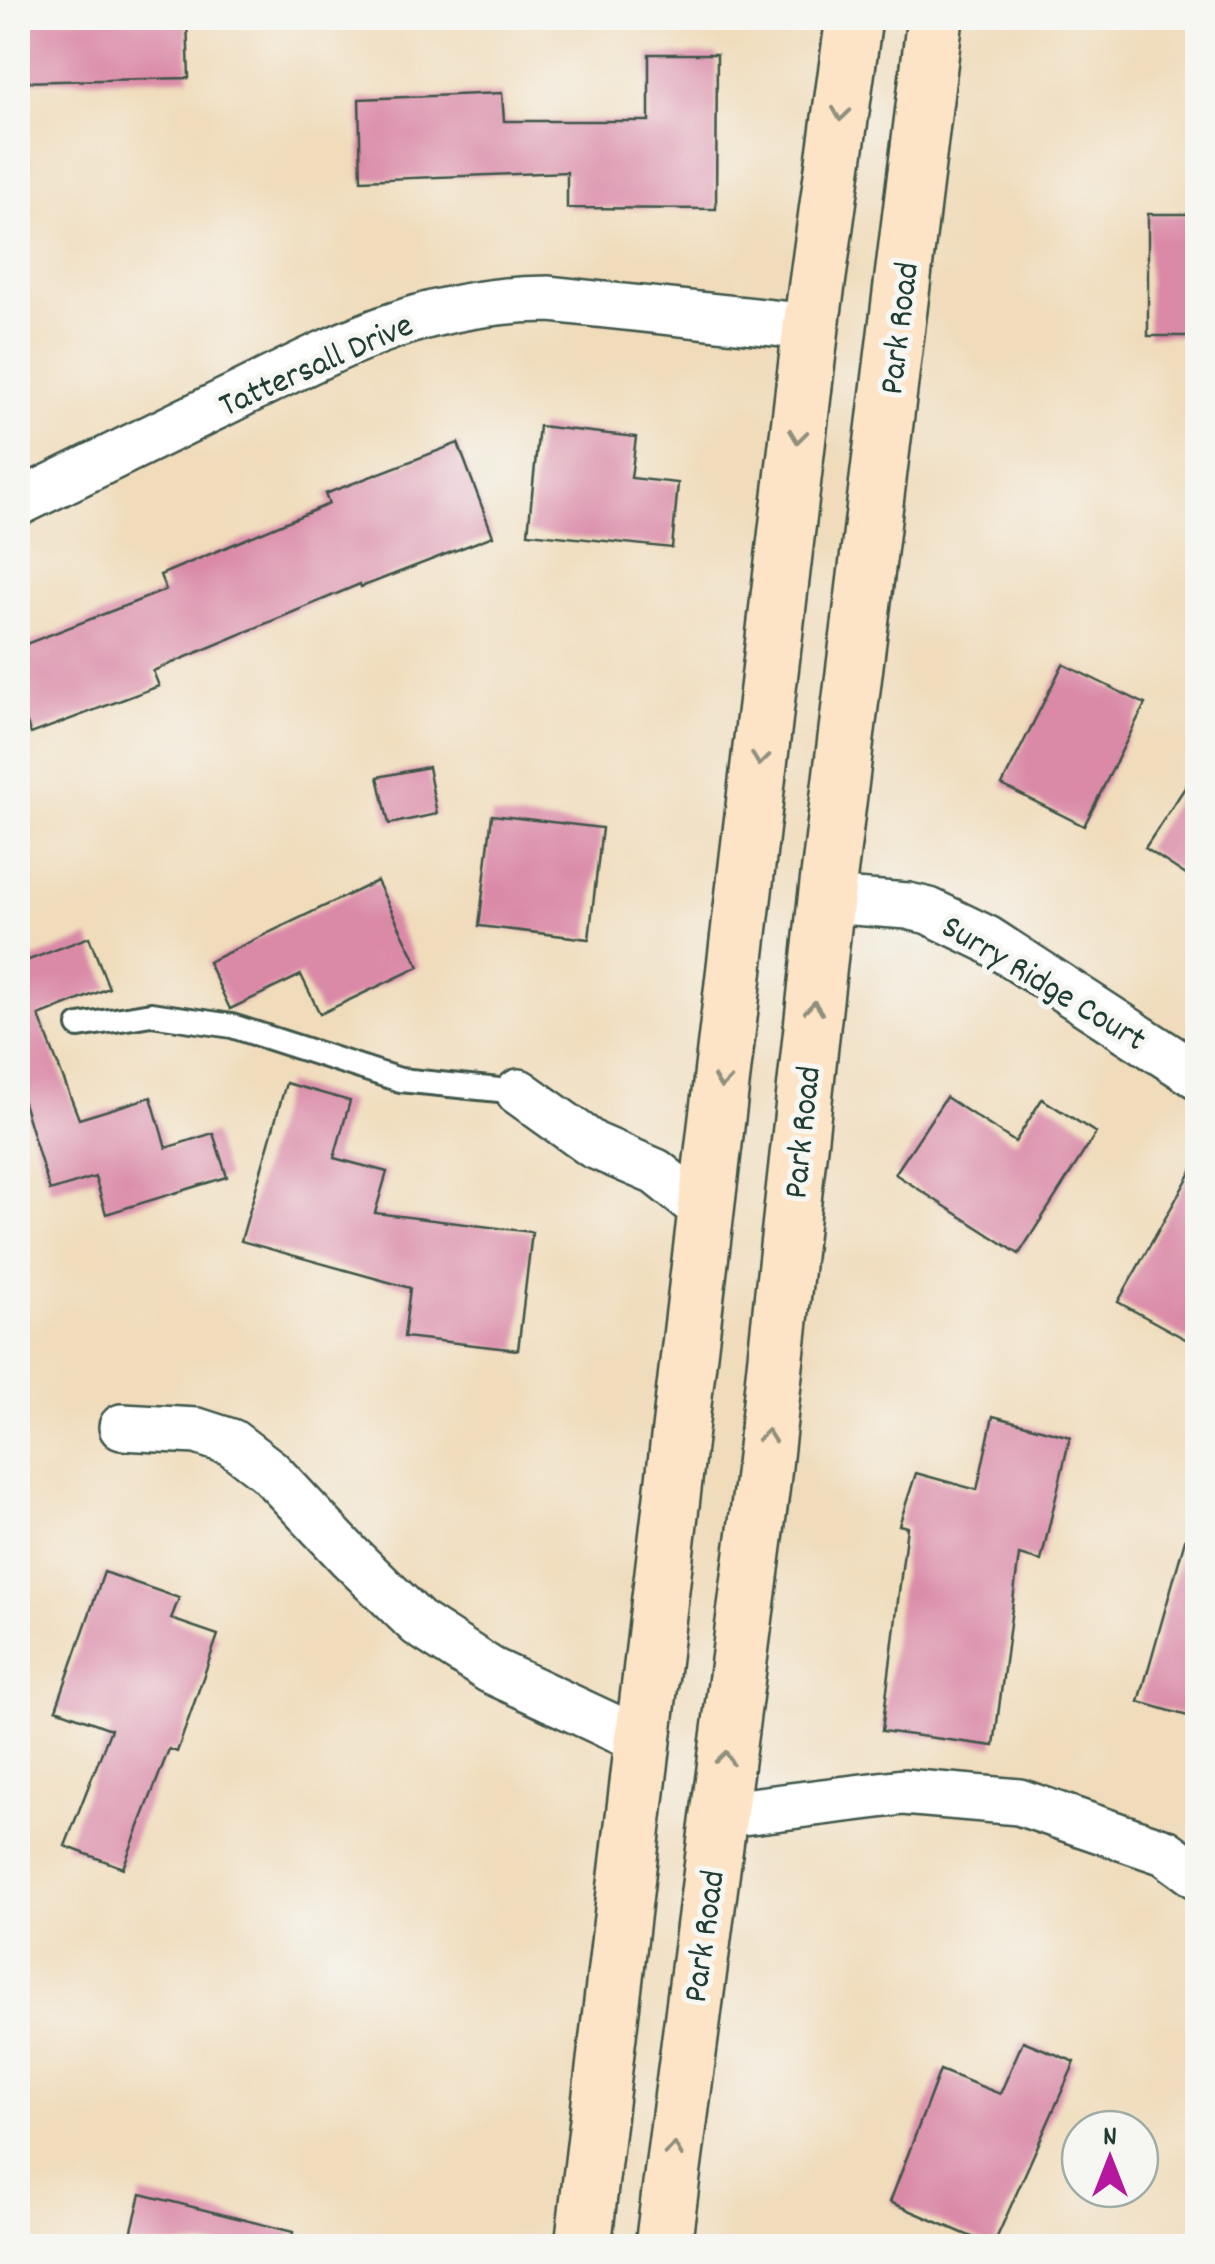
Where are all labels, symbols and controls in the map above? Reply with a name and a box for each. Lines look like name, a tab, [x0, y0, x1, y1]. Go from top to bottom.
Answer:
one-way arrow	[831, 106, 852, 122]
street label: Park Road	[869, 260, 935, 398]
street label: Tattersall Drive	[212, 302, 422, 433]
one-way arrow	[788, 429, 809, 445]
one-way arrow	[750, 751, 771, 767]
street label: Surry Ridge Court	[930, 904, 1154, 1066]
one-way arrow	[803, 1000, 824, 1016]
street label: Park Road	[773, 1064, 837, 1201]
one-way arrow	[712, 1074, 733, 1090]
one-way arrow	[756, 1427, 777, 1443]
one-way arrow	[714, 1750, 735, 1766]
street label: Park Road	[673, 1867, 741, 2006]
north arrow	[1060, 2109, 1160, 2209]
text: N	[1103, 2119, 1117, 2159]
one-way arrow	[663, 2141, 684, 2158]

